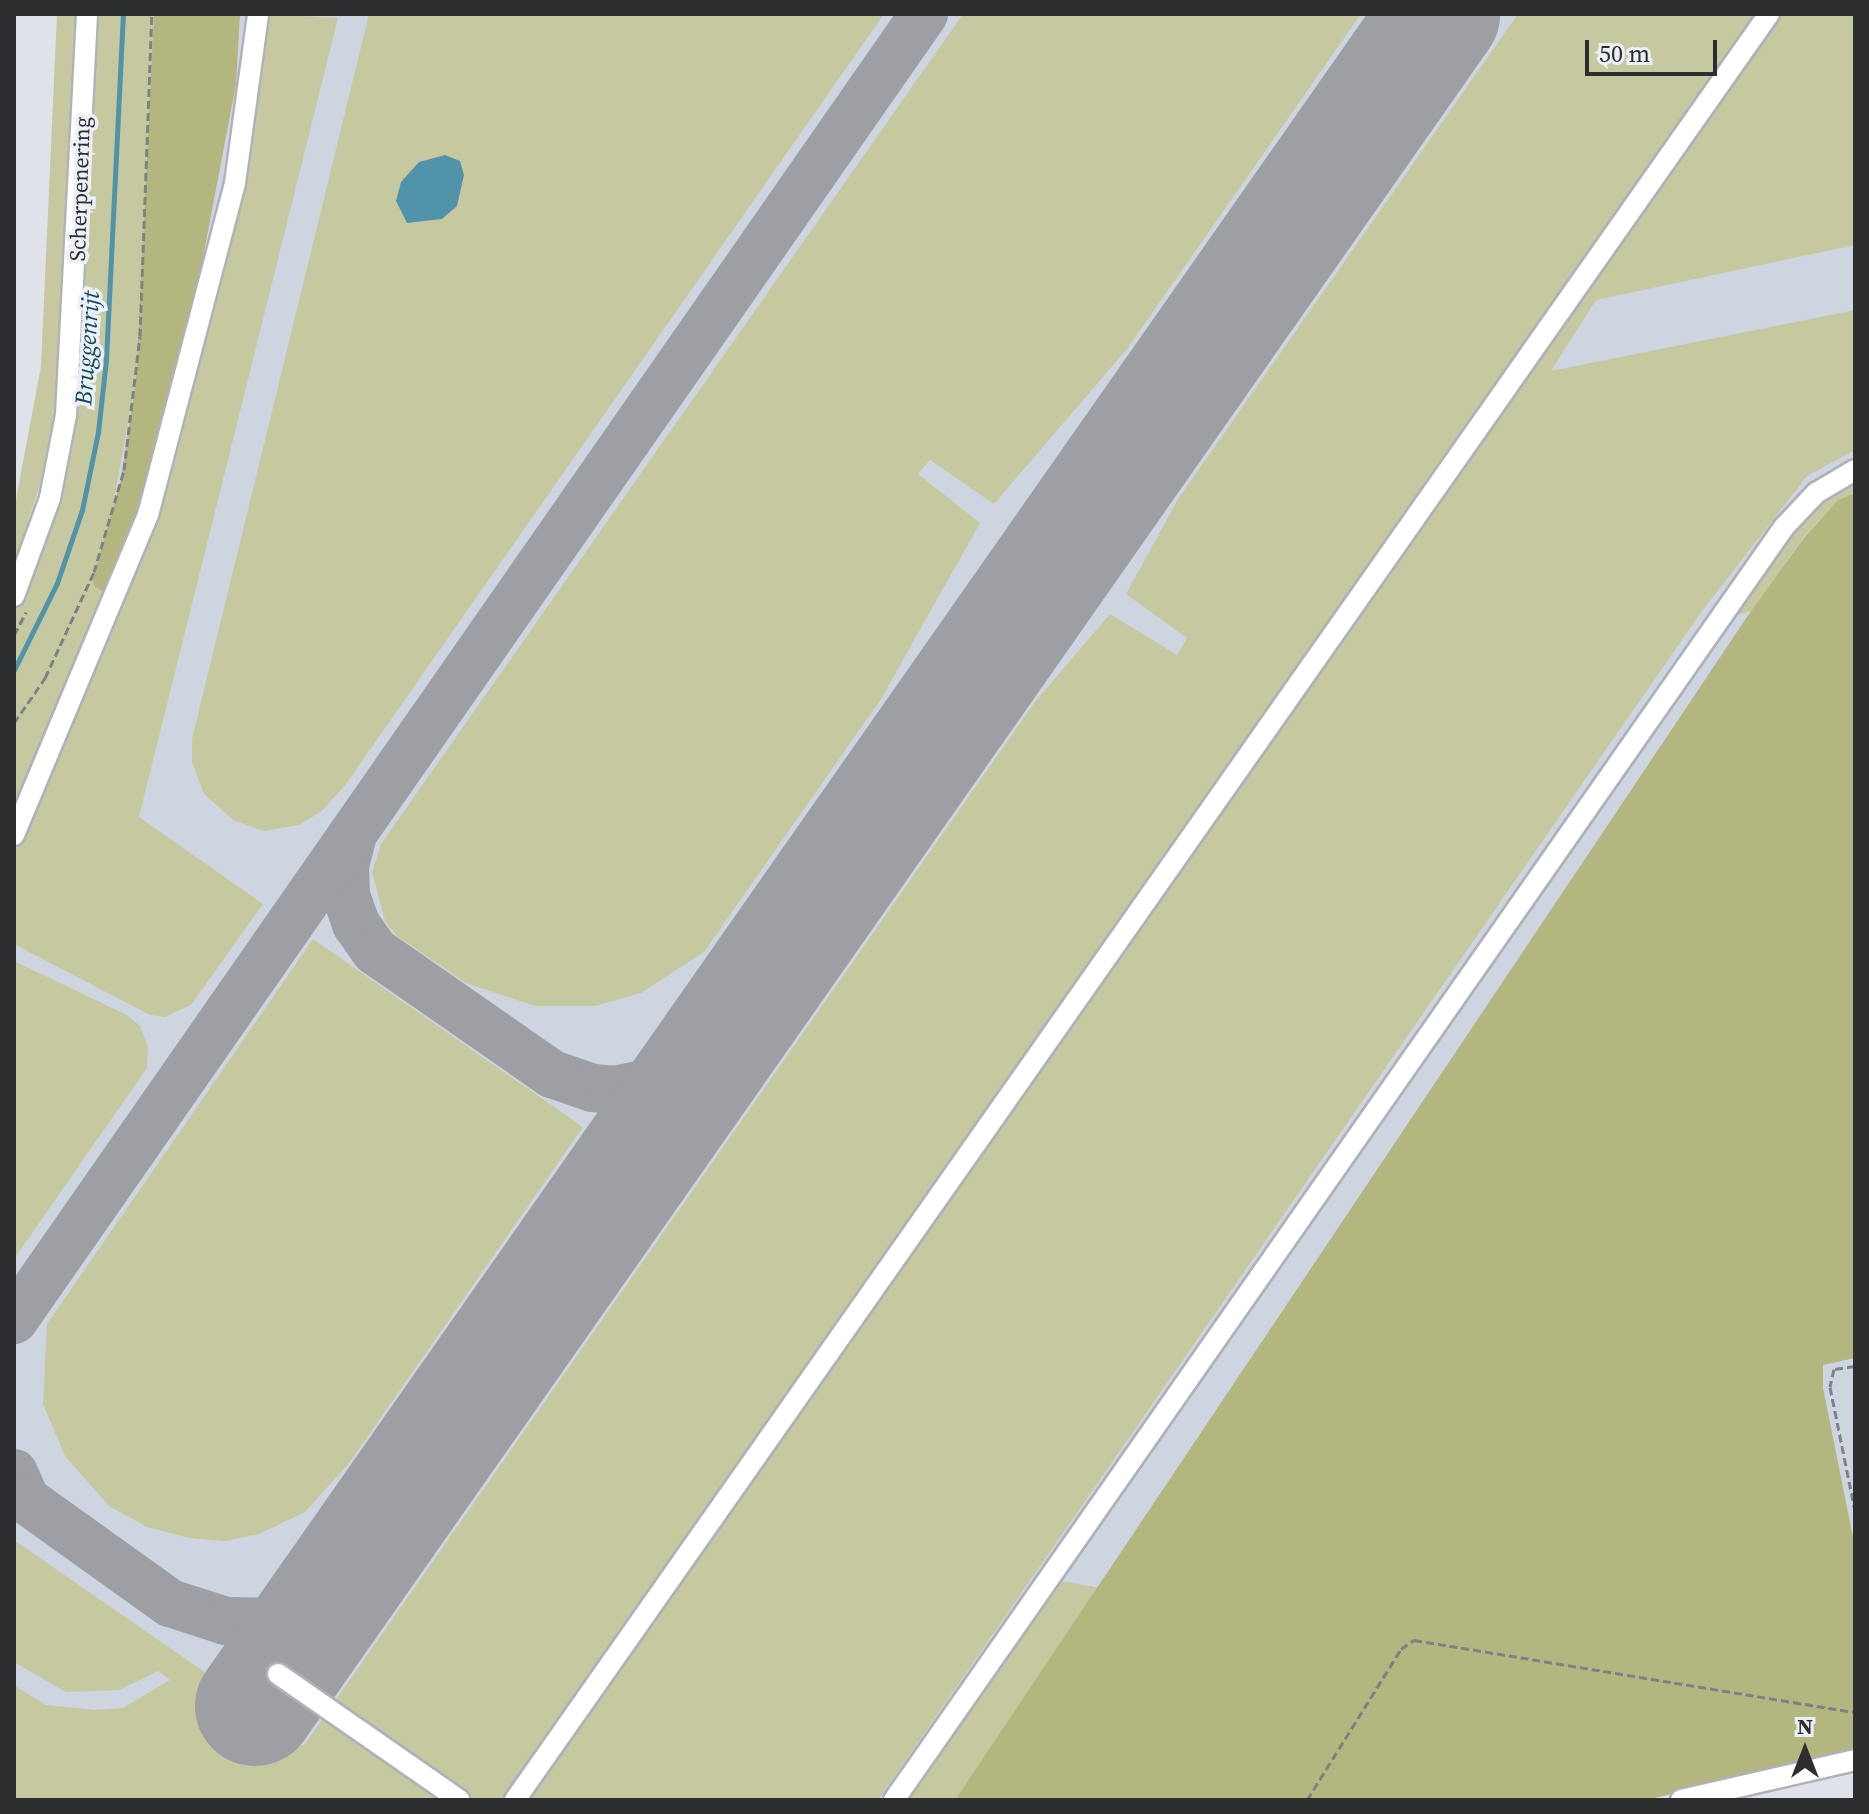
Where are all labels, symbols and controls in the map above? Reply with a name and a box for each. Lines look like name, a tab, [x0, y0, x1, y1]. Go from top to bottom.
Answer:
scale bar	[1589, 24, 1721, 74]
text: 50 m	[1599, 37, 1650, 70]
street label: Scherpenering	[64, 116, 96, 262]
water label: Bruggenrijt	[69, 290, 105, 406]
north arrow	[1765, 1710, 1845, 1790]
text: N	[1797, 1711, 1813, 1741]

